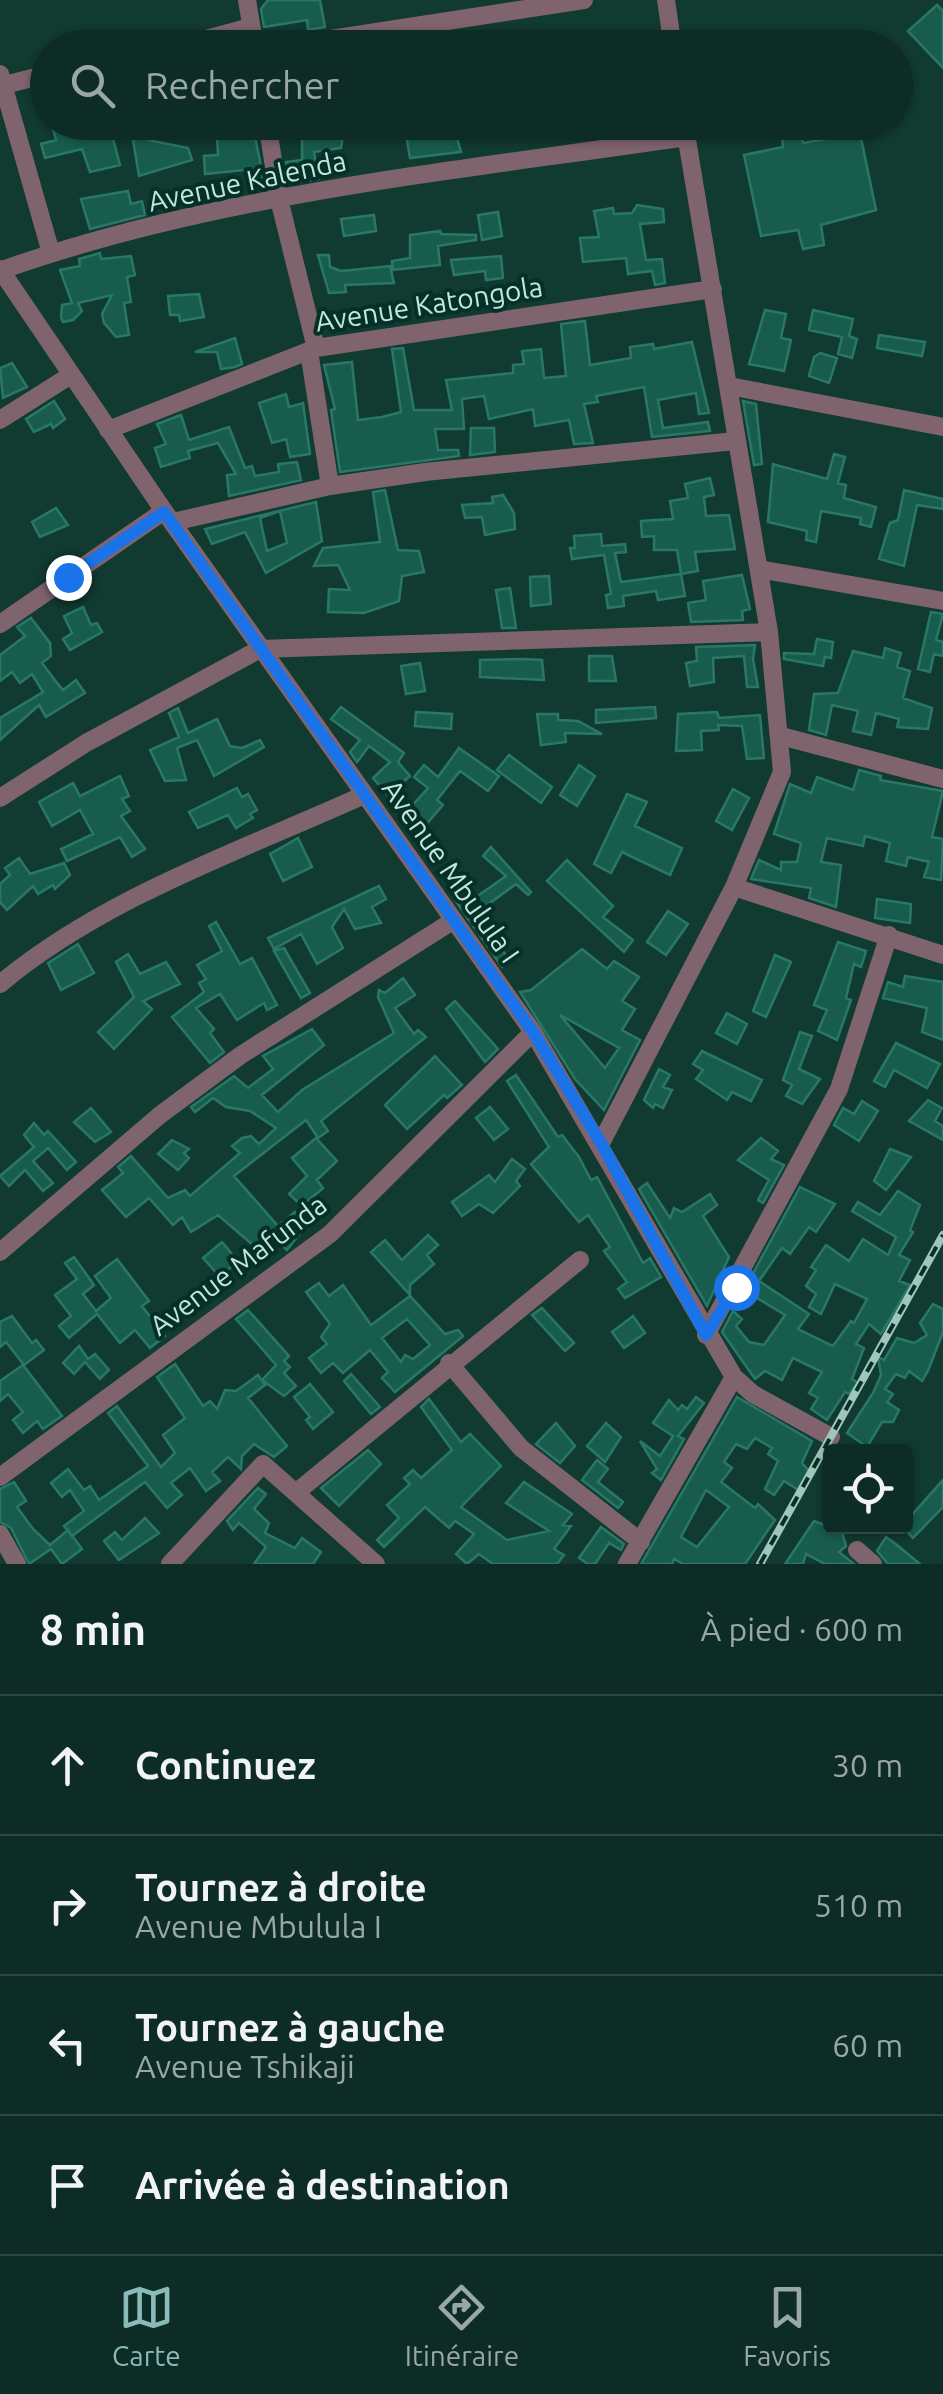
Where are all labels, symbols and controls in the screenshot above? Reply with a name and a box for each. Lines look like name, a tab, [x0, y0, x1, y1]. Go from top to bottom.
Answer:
search box	[30, 30, 913, 140]
icon: search	[65, 58, 120, 113]
text: Rechercher	[145, 64, 339, 106]
street label: Avenue Kalenda	[145, 144, 349, 217]
street label: Avenue Katongola	[313, 270, 545, 337]
route end	[46, 555, 92, 601]
street label: Avenue Mbulula I	[377, 773, 526, 968]
street label: Avenue Mafunda	[143, 1188, 332, 1341]
route start	[714, 1265, 760, 1311]
map controls	[823, 1444, 913, 1534]
button: locate	[823, 1444, 913, 1534]
text: 8 min	[40, 1606, 146, 1653]
text: À pied · 600 m	[700, 1611, 903, 1647]
icon: ahead	[40, 1738, 95, 1793]
text: Continuez	[135, 1744, 316, 1786]
text: 30 m	[832, 1747, 903, 1783]
text: Tournez à droite	[135, 1866, 427, 1908]
icon: right	[40, 1878, 95, 1933]
text: 510 m	[814, 1887, 903, 1923]
text: Avenue Mbulula I	[135, 1908, 382, 1944]
text: Tournez à gauche	[135, 2006, 445, 2048]
icon: left	[40, 2018, 95, 2073]
text: 60 m	[832, 2027, 903, 2063]
text: Avenue Tshikaji	[135, 2048, 355, 2084]
icon: arrive	[40, 2158, 95, 2213]
text: Arrivée à destination	[135, 2164, 510, 2206]
tab: Carte	[112, 2280, 181, 2371]
tab: Itinéraire	[405, 2280, 519, 2371]
tab: Favoris	[743, 2280, 831, 2371]

